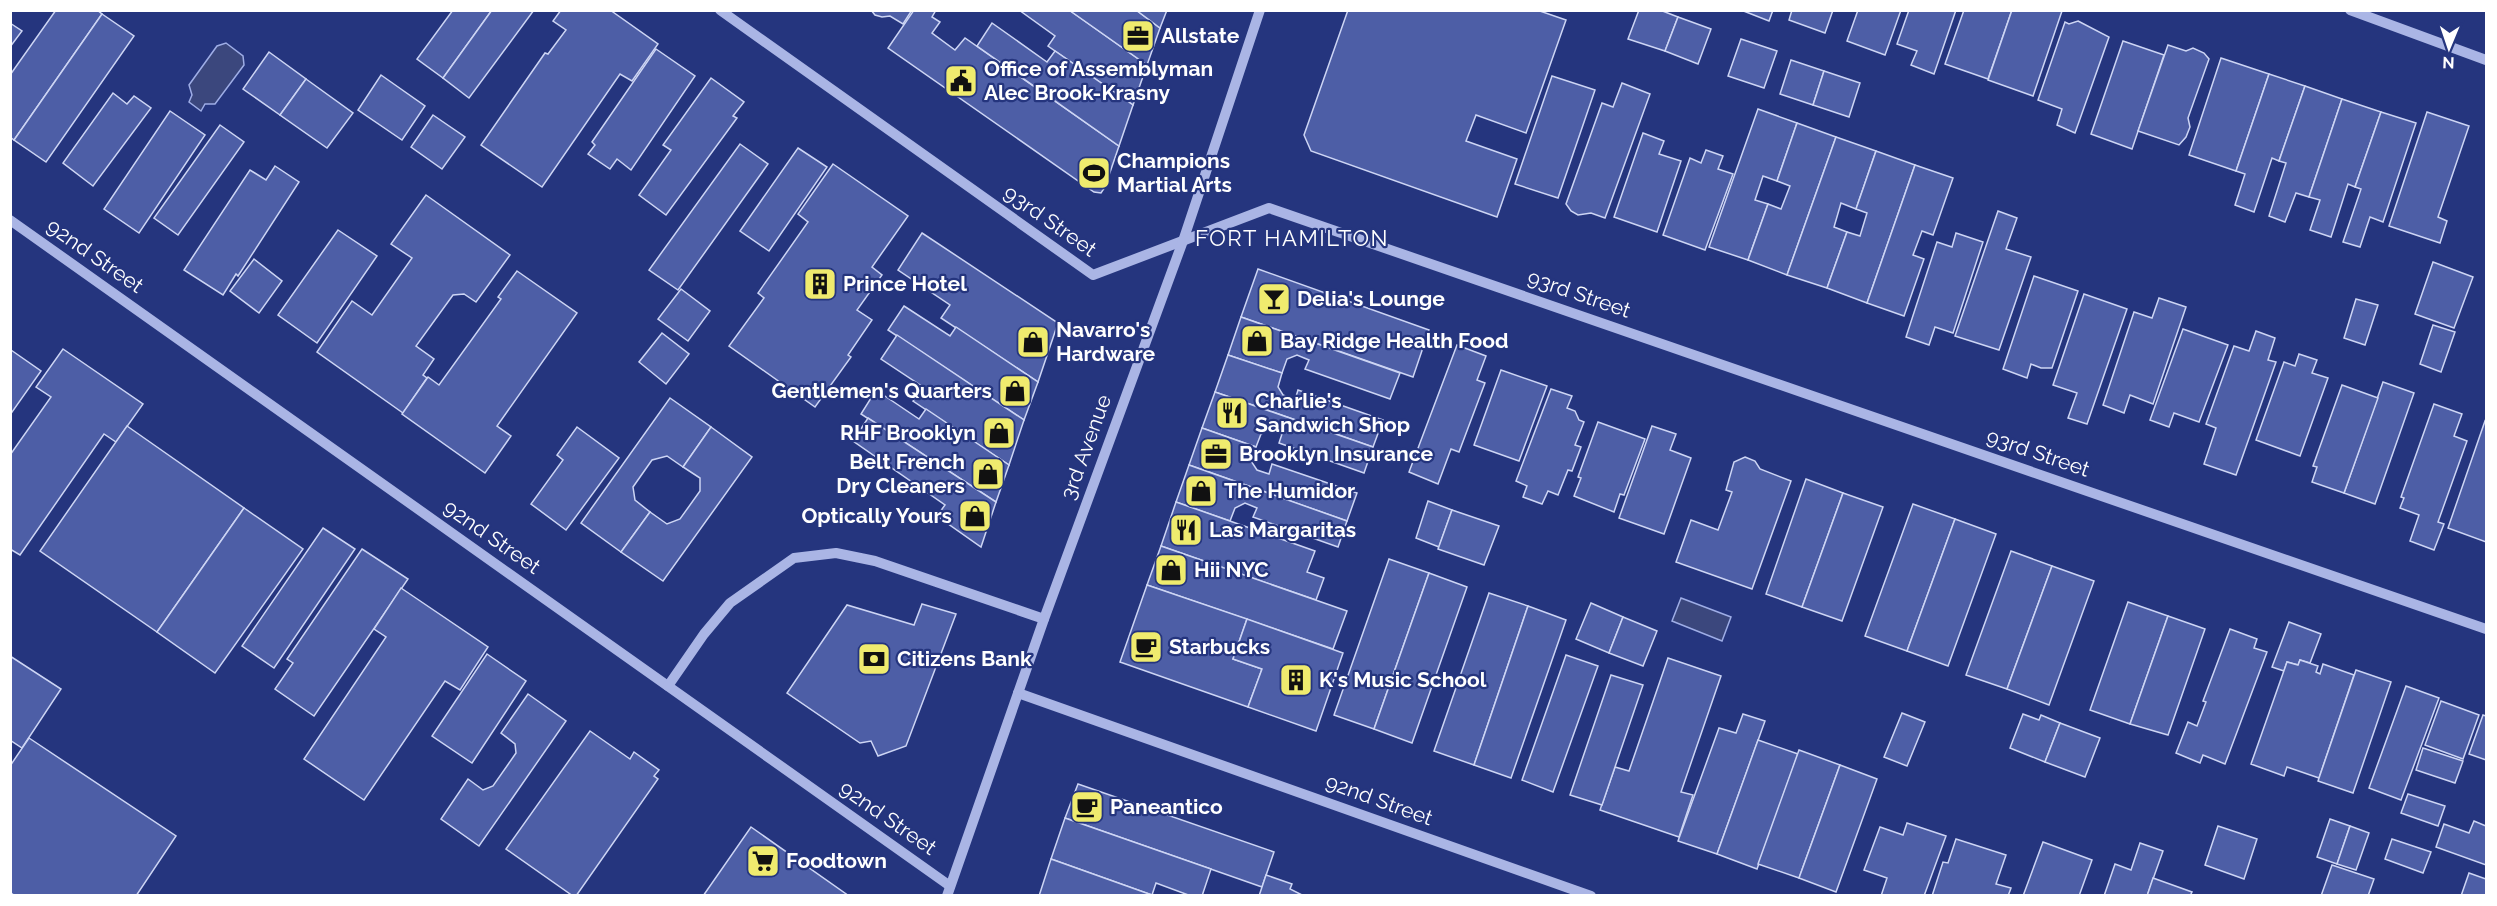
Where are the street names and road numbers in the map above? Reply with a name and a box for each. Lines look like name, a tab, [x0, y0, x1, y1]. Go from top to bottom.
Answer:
street label: 93rd Street	[999, 180, 1101, 262]
street label: 92nd Street	[42, 213, 148, 298]
street label: 93rd Street	[1524, 264, 1634, 323]
street label: 3rd Avenue	[1055, 391, 1116, 503]
street label: 93rd Street	[1983, 423, 2093, 482]
street label: 92nd Street	[439, 494, 545, 579]
street label: 92nd Street	[1322, 769, 1436, 830]
street label: 92nd Street	[835, 775, 941, 860]

